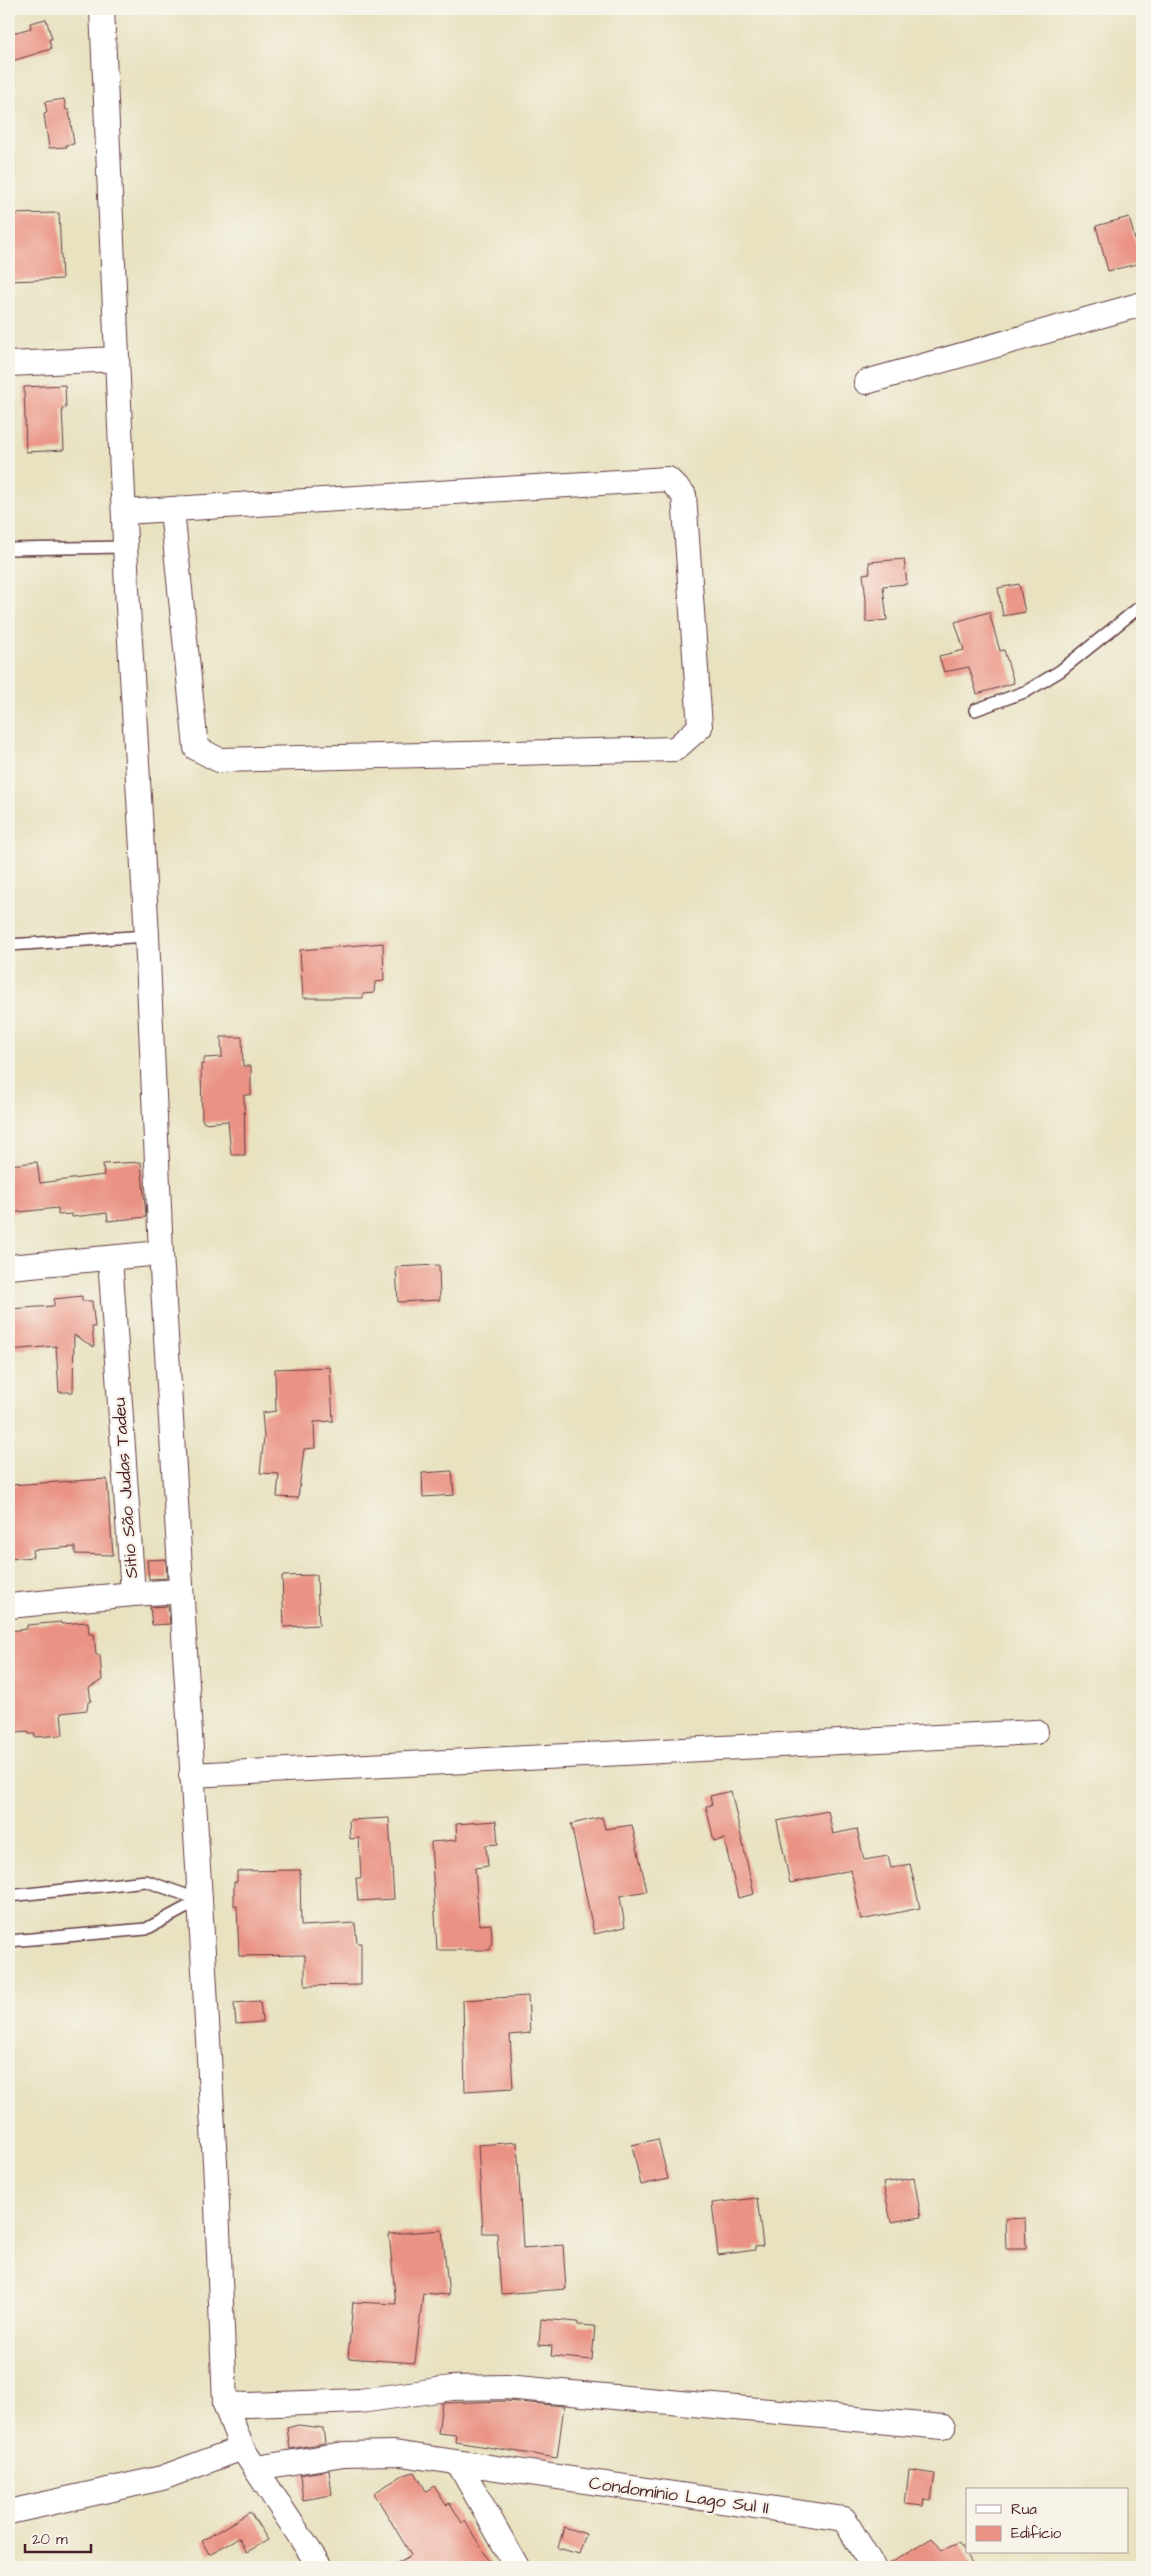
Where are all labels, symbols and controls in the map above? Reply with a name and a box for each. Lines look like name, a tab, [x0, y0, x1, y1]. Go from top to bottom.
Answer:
street label: Sítio São Judas Tadeu	[107, 1397, 144, 1579]
street label: Condomínio Lago Sul II	[587, 2470, 771, 2521]
legend	[966, 2488, 1128, 2554]
text: Rua	[1011, 2499, 1037, 2520]
scale bar	[25, 2521, 91, 2553]
text: Edifício	[1011, 2523, 1062, 2544]
text: 20 m	[32, 2529, 68, 2550]

